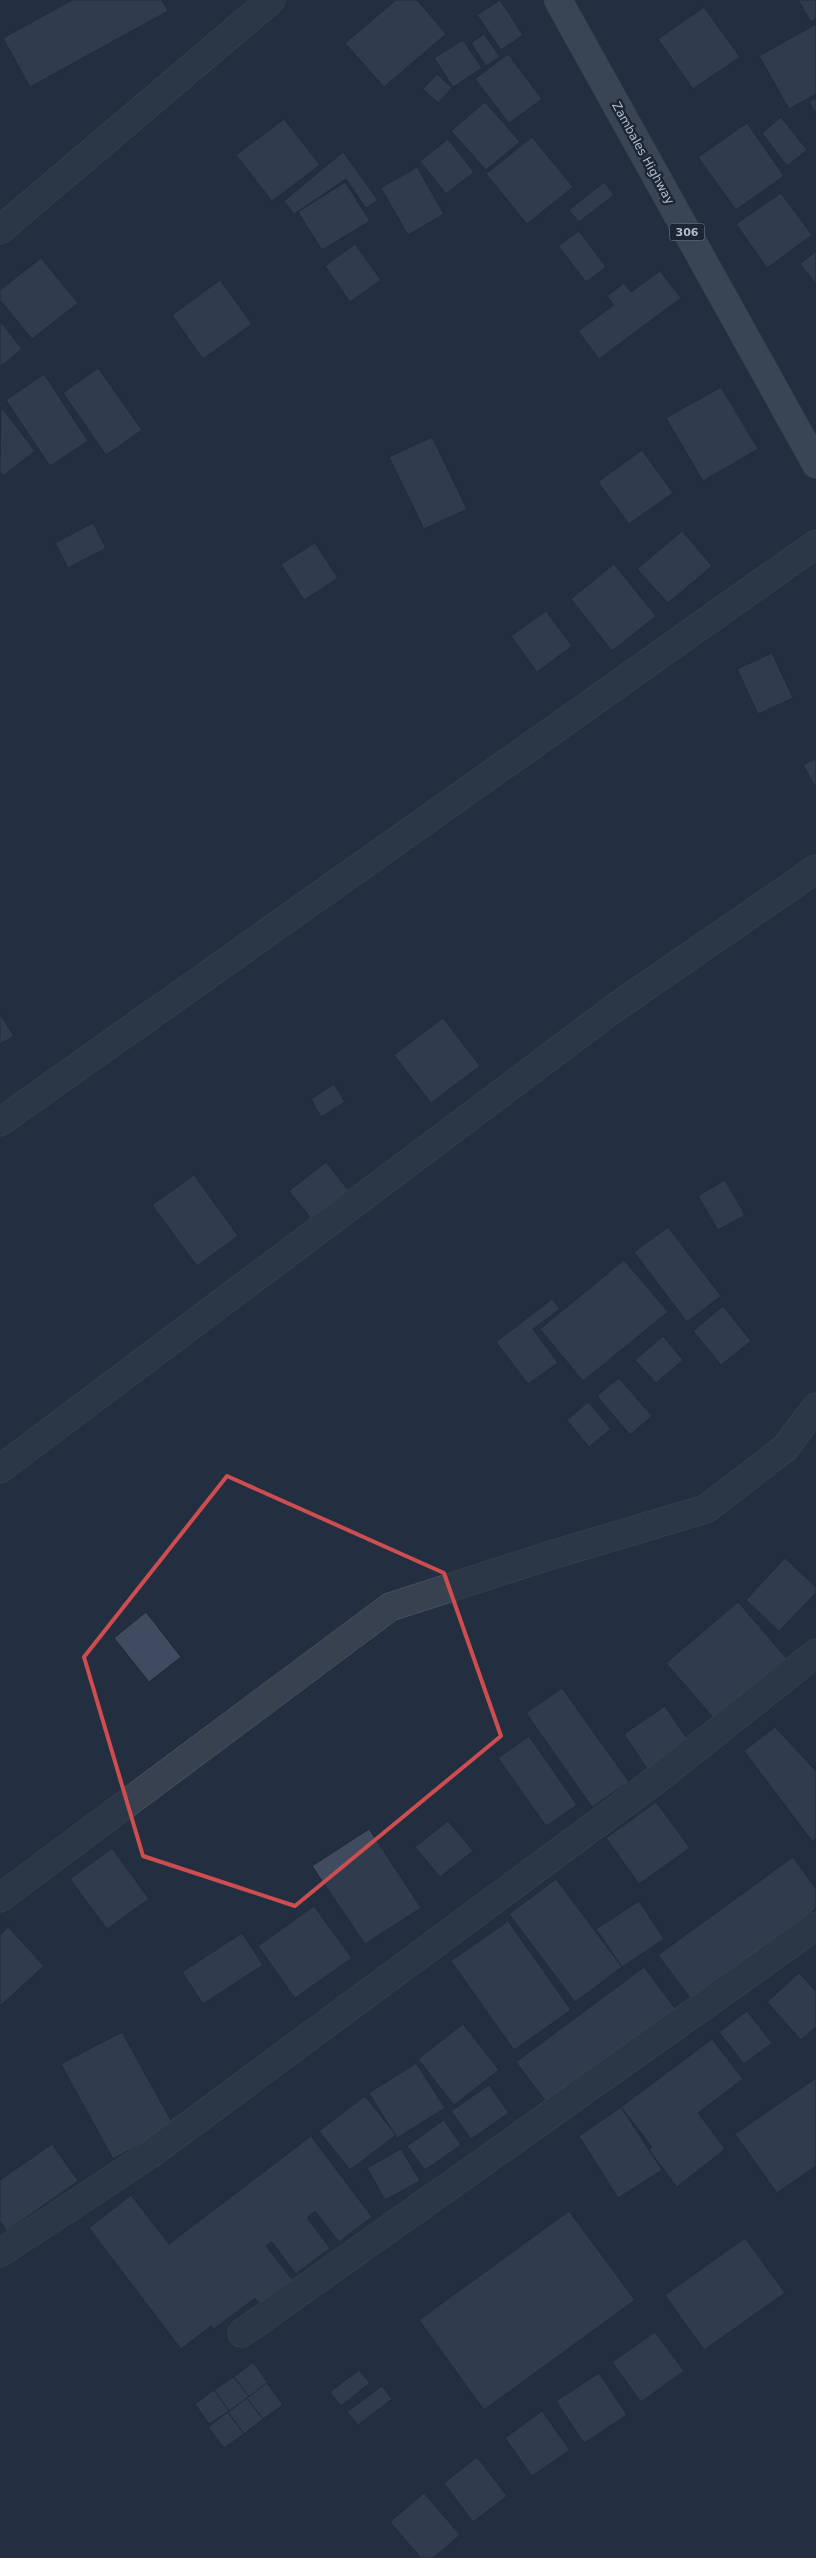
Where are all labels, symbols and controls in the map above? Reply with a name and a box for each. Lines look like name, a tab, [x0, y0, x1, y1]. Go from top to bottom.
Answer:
street label: Zambales Highway	[609, 99, 677, 207]
road number: 306	[670, 223, 704, 240]

